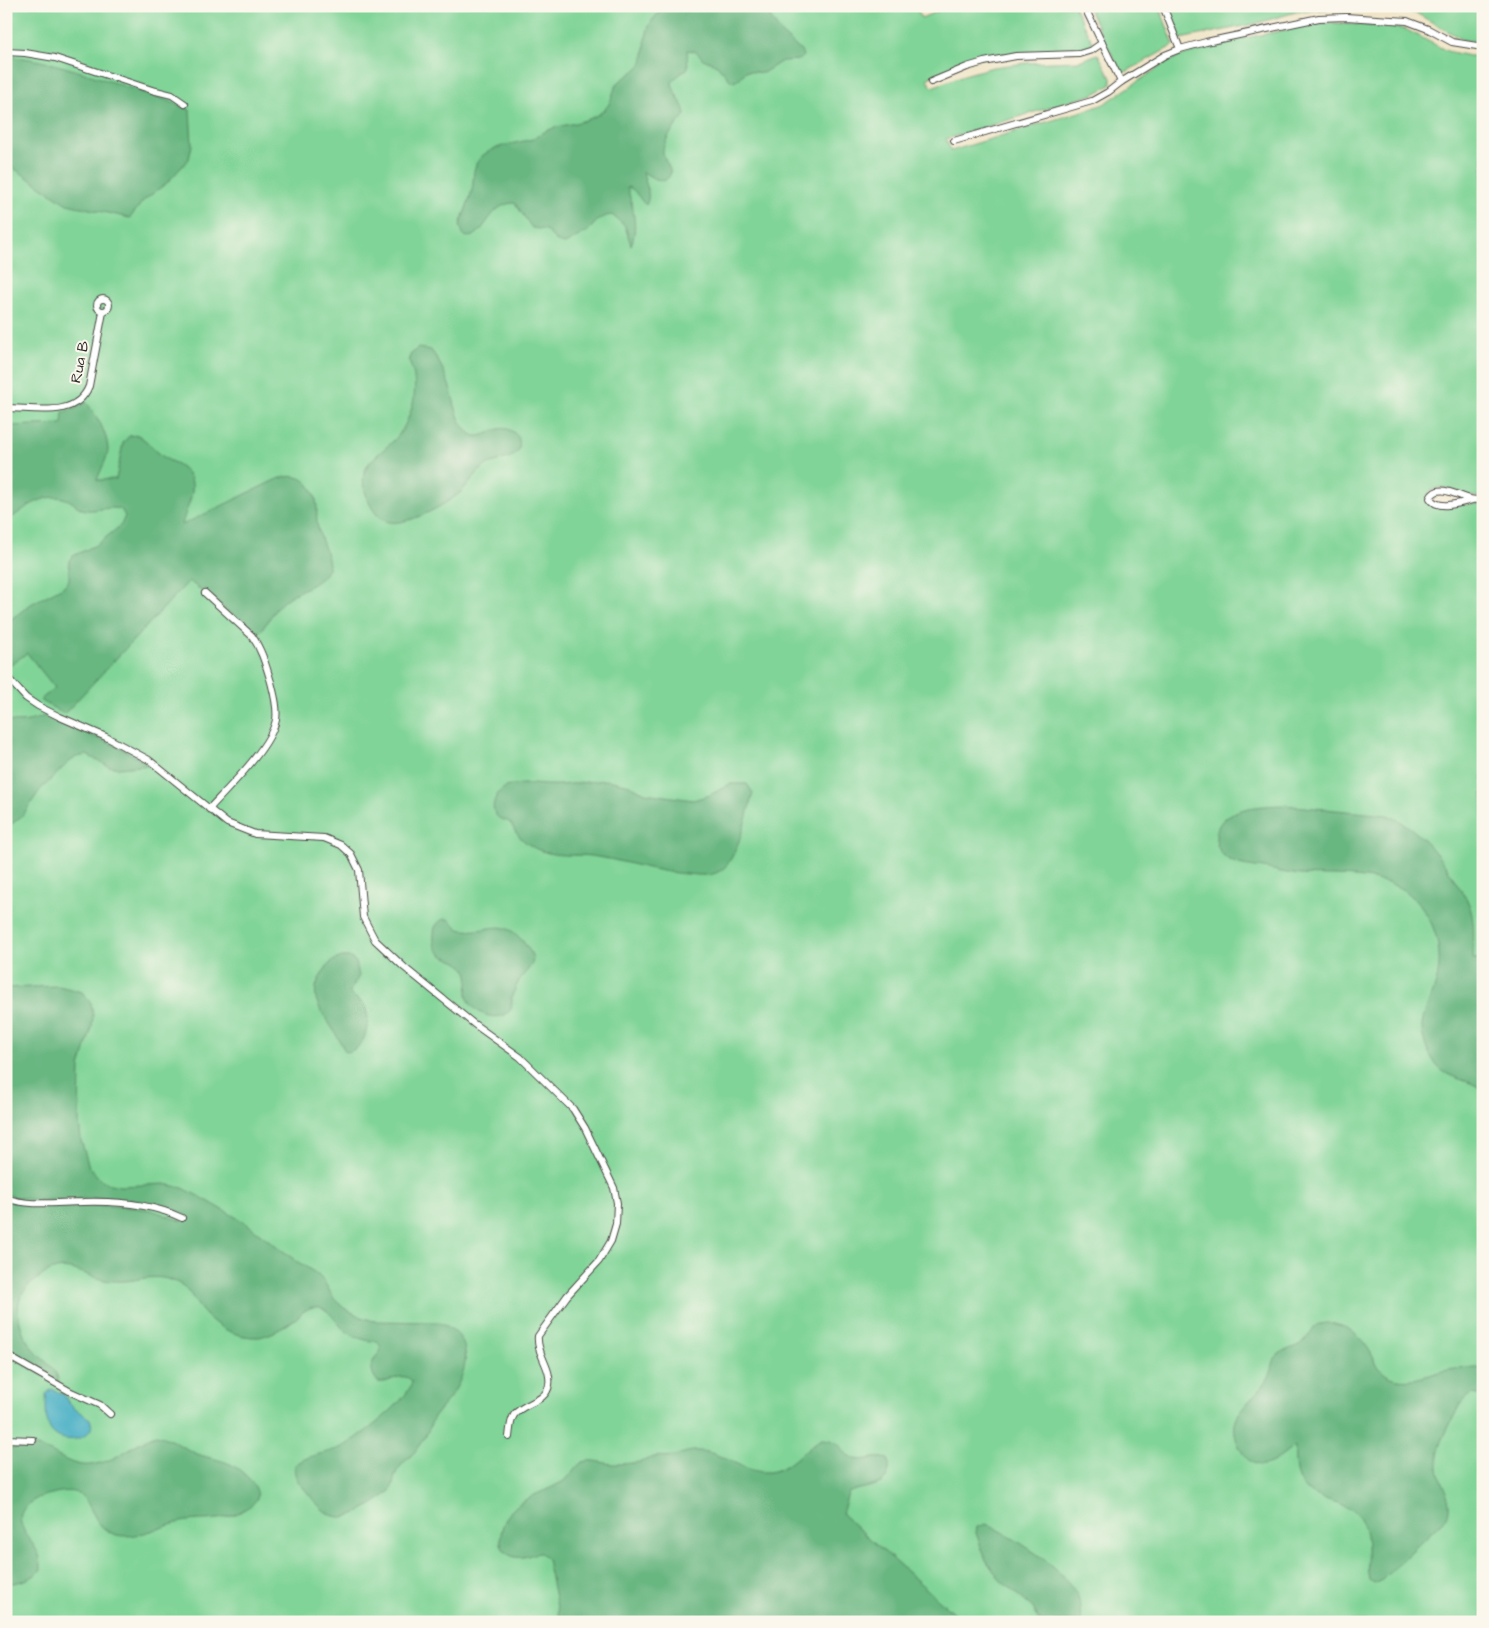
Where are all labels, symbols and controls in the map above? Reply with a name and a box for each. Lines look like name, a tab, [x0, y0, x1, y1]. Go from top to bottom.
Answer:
street label: Rua B	[65, 339, 95, 385]

